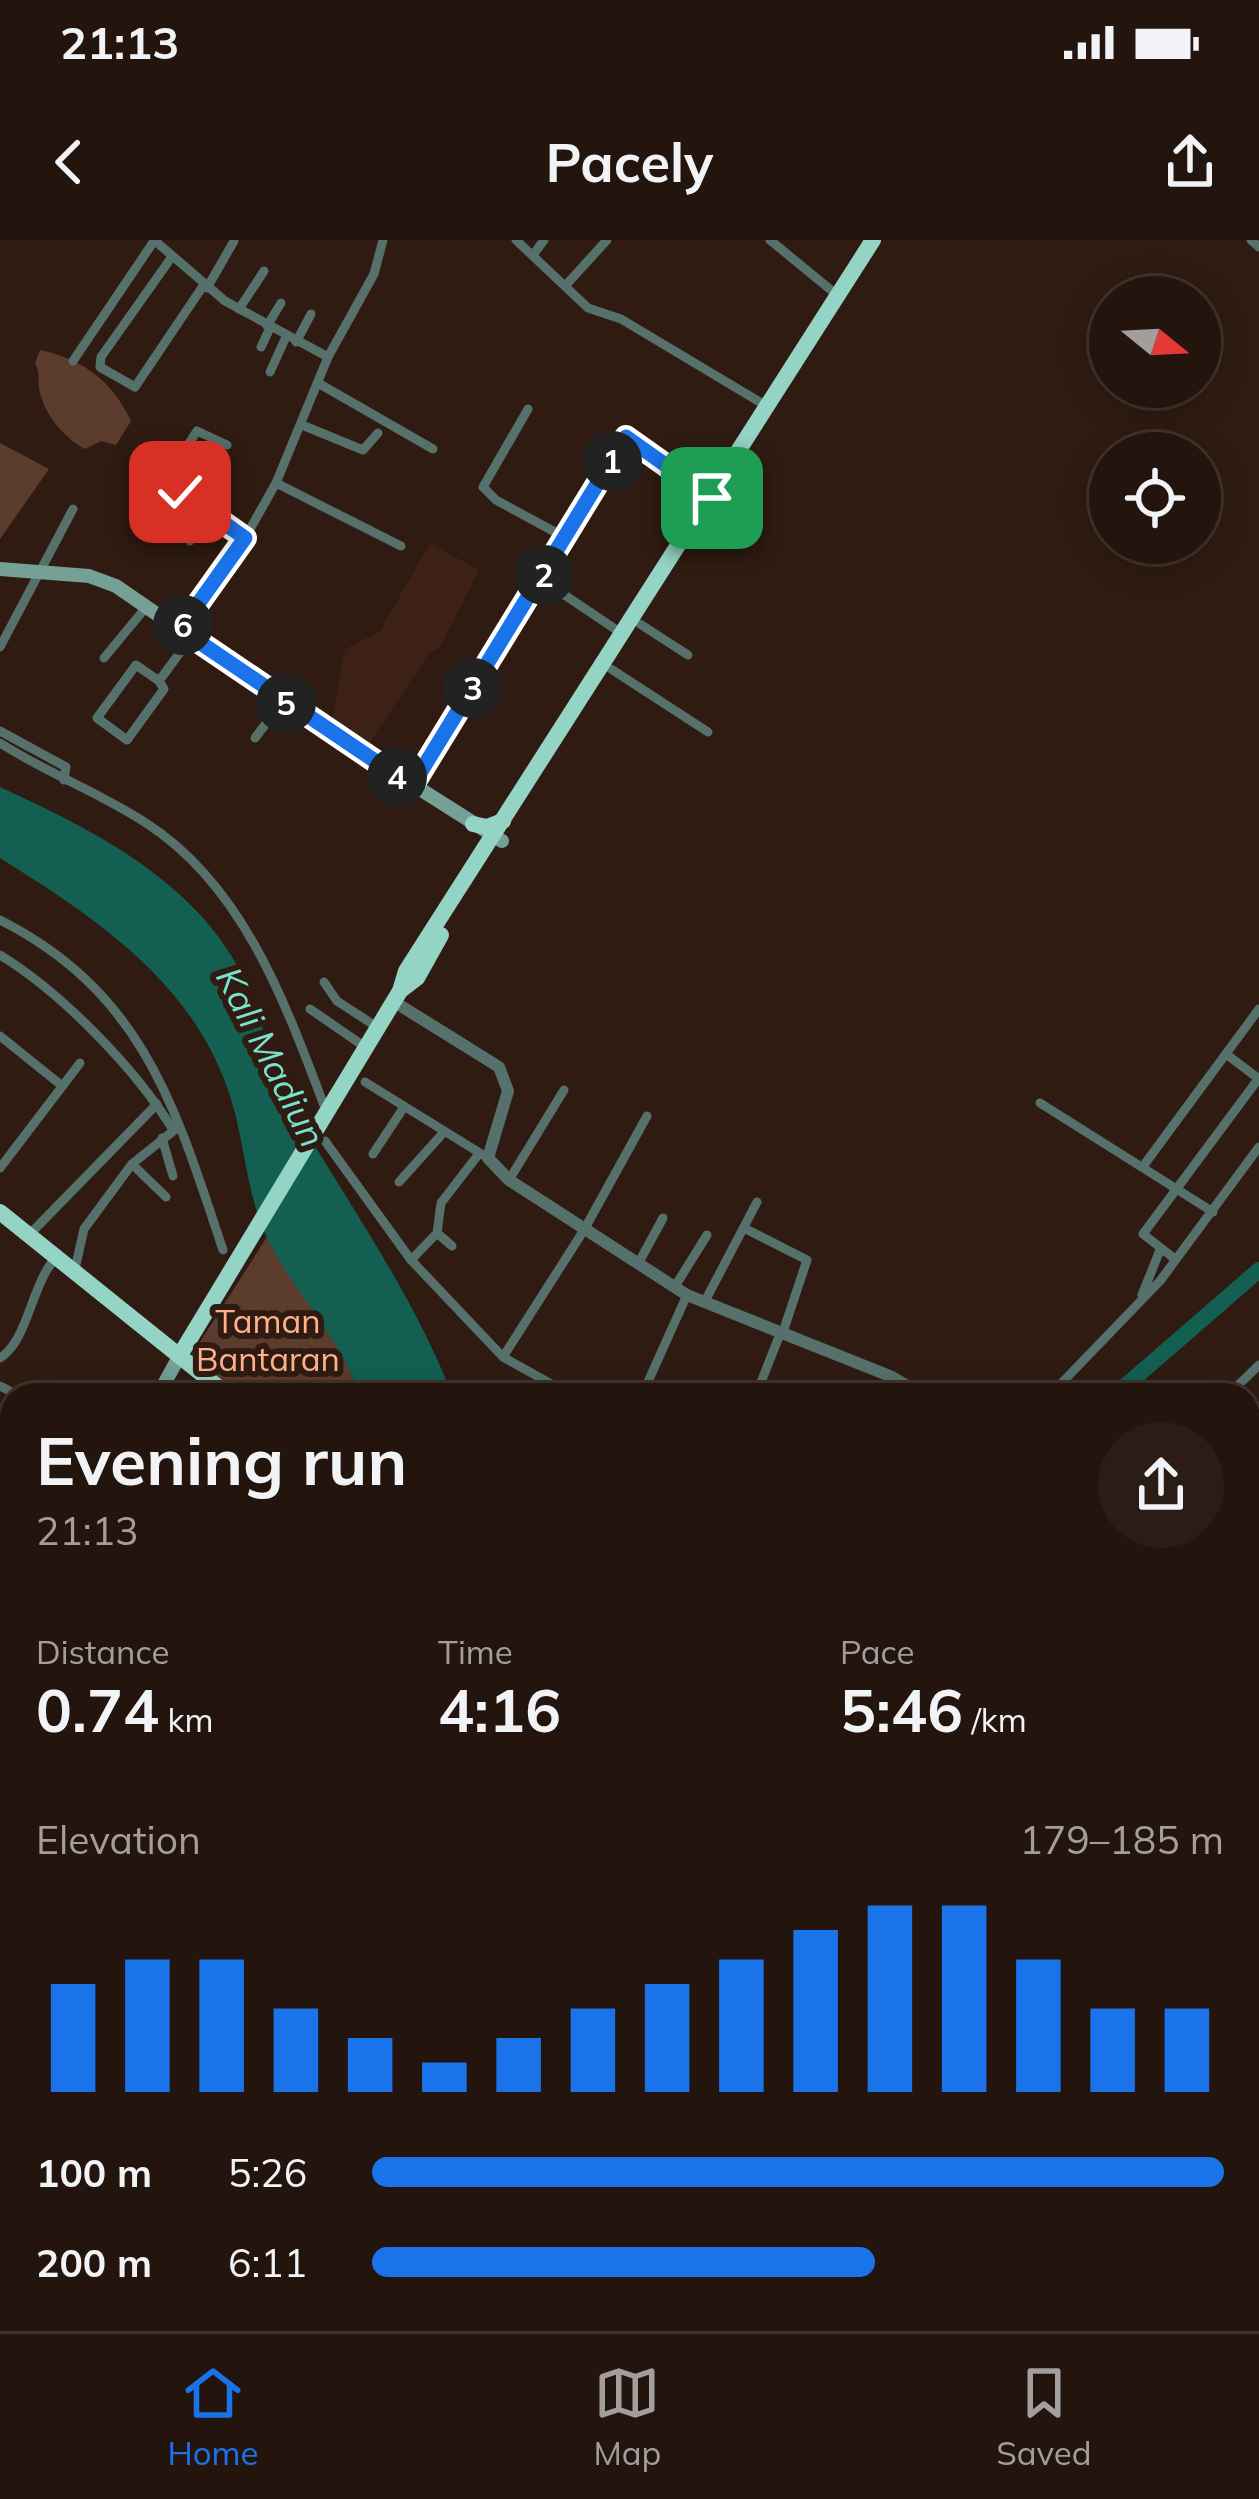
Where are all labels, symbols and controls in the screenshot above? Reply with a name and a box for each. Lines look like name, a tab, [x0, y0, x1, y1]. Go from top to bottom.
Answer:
text: 21:13	[60, 14, 179, 70]
text: Pacely	[546, 128, 713, 196]
icon: back	[36, 129, 102, 195]
icon: share	[1157, 129, 1223, 195]
north arrow	[1089, 276, 1221, 408]
map controls	[1089, 276, 1221, 564]
pin: 1	[582, 431, 642, 491]
button: locate	[1089, 432, 1221, 564]
text: 1	[602, 440, 622, 481]
pin	[129, 441, 231, 543]
pin	[661, 447, 763, 549]
icon: check	[147, 459, 213, 525]
icon: arrive	[679, 465, 745, 531]
pin: 2	[514, 545, 574, 605]
text: 2	[534, 554, 554, 595]
pin: 6	[153, 595, 213, 655]
text: 6	[173, 604, 193, 645]
pin: 3	[443, 658, 503, 718]
text: 3	[463, 667, 483, 708]
pin: 5	[256, 673, 316, 733]
text: 5	[276, 682, 296, 723]
pin: 4	[367, 747, 427, 807]
text: 4	[387, 756, 407, 797]
water label: Kali Madiun	[207, 959, 336, 1154]
park label: Taman Bantaran	[196, 1300, 340, 1379]
text: Evening run	[36, 1419, 407, 1502]
button: share	[1098, 1422, 1224, 1548]
text: 21:13	[36, 1506, 139, 1555]
text: Distance	[36, 1631, 169, 1672]
text: Time	[438, 1631, 513, 1672]
text: Pace	[840, 1631, 914, 1672]
text: 0.74	[36, 1672, 159, 1747]
text: 4:16	[438, 1672, 561, 1747]
text: 5:46	[840, 1672, 963, 1747]
text: km	[159, 1699, 213, 1740]
text: /km	[963, 1699, 1027, 1740]
text: Elevation	[36, 1815, 201, 1864]
text: 179–185 m	[1019, 1815, 1224, 1864]
text: 100 m	[36, 2148, 152, 2197]
text: 5:26	[228, 2148, 307, 2197]
text: 200 m	[36, 2238, 152, 2287]
text: 6:11	[228, 2238, 307, 2287]
tab: Home	[167, 2360, 259, 2473]
tab: Map	[593, 2360, 661, 2473]
tab: Saved	[996, 2360, 1092, 2473]

